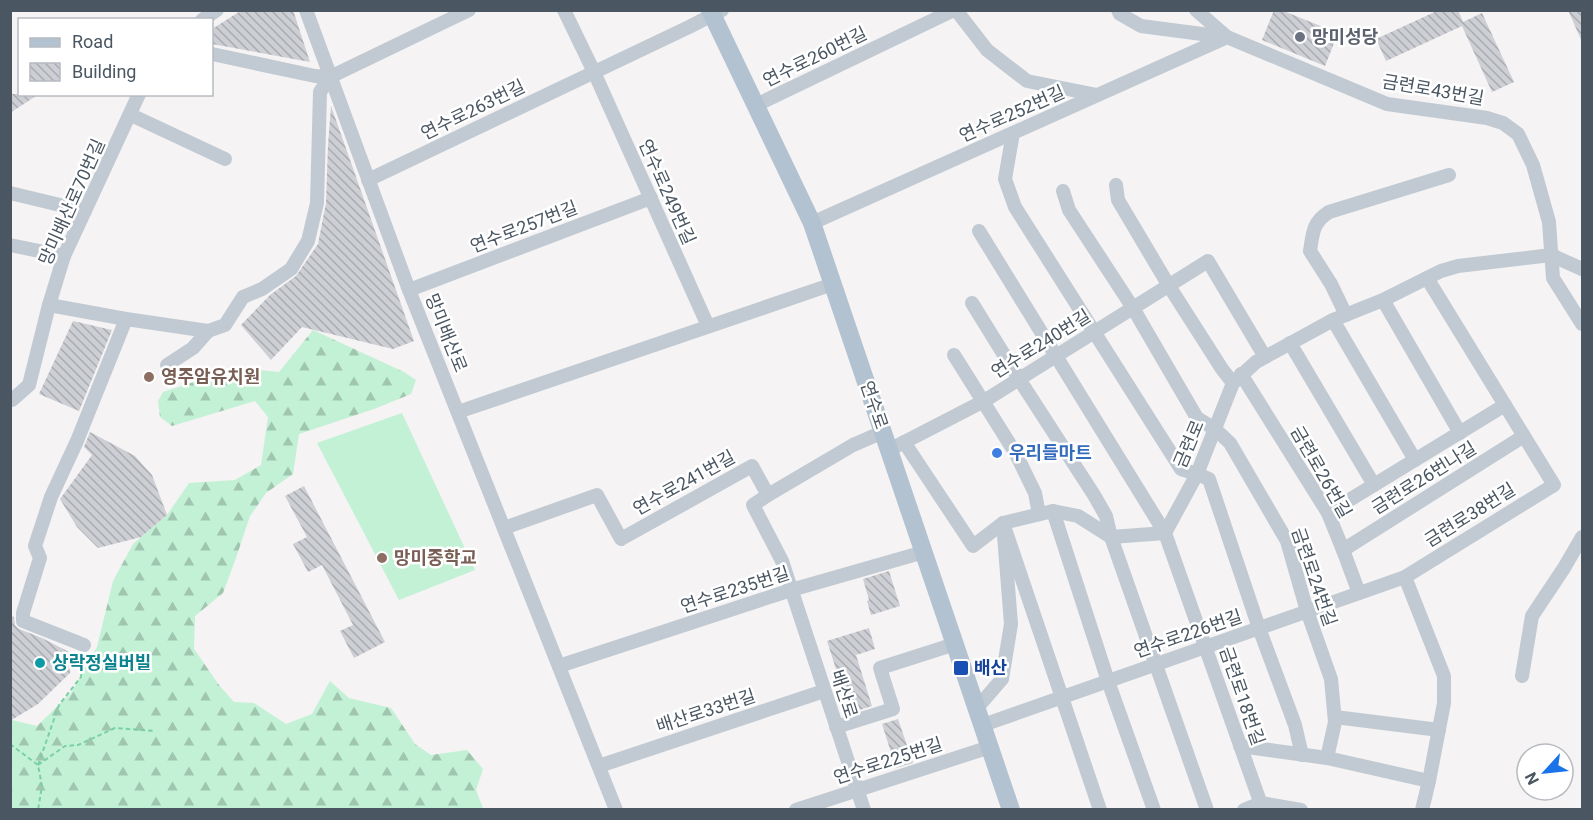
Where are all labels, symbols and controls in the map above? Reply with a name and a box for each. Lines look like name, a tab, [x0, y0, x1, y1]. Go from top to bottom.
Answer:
legend	[18, 18, 213, 96]
street label: 연수로260번길	[759, 22, 870, 91]
place label: 망미성당	[1312, 26, 1378, 47]
marker: 망미성당	[1293, 30, 1307, 44]
text: Road	[72, 31, 113, 52]
text: Building	[72, 61, 136, 82]
street label: 금련로43번길	[1381, 70, 1486, 109]
street label: 연수로263번길	[417, 75, 528, 144]
street label: 연수로252번길	[956, 81, 1068, 146]
street label: 망미배산로70번길	[34, 135, 109, 268]
street label: 연수로249번길	[635, 136, 700, 248]
street label: 연수로257번길	[467, 196, 580, 257]
street label: 망미배산로	[421, 290, 472, 375]
street label: 연수로240번길	[987, 305, 1094, 382]
place label: 영주암유치원	[161, 366, 260, 387]
marker: 영주암유치원	[142, 370, 156, 384]
street label: 연수로	[856, 378, 892, 432]
street label: 금련로	[1169, 417, 1208, 471]
street label: 금련로26번길	[1287, 422, 1356, 522]
street label: 금련로26번나길	[1367, 437, 1480, 518]
place label: 우리들마트	[1009, 442, 1092, 463]
street label: 연수로241번길	[629, 446, 738, 519]
marker: 우리들마트	[990, 446, 1004, 460]
street label: 금련로38번길	[1420, 478, 1519, 551]
street label: 금련로24번길	[1288, 525, 1341, 629]
place label: 망미중학교	[394, 547, 477, 568]
marker: 망미중학교	[375, 551, 389, 565]
street label: 연수로235번길	[678, 562, 792, 617]
street label: 연수로226번길	[1131, 605, 1245, 662]
street label: 금련로18번길	[1216, 644, 1269, 748]
place label: 상락정실버빌	[52, 652, 151, 673]
marker: 상락정실버빌	[33, 656, 47, 670]
place label: 배산	[974, 657, 1008, 678]
marker: 배산	[952, 659, 970, 677]
street label: 배산로	[827, 667, 862, 721]
street label: 배산로33번길	[654, 685, 758, 736]
street label: 연수로225번길	[831, 733, 945, 788]
north arrow	[1515, 742, 1575, 802]
text: N	[1521, 769, 1543, 788]

